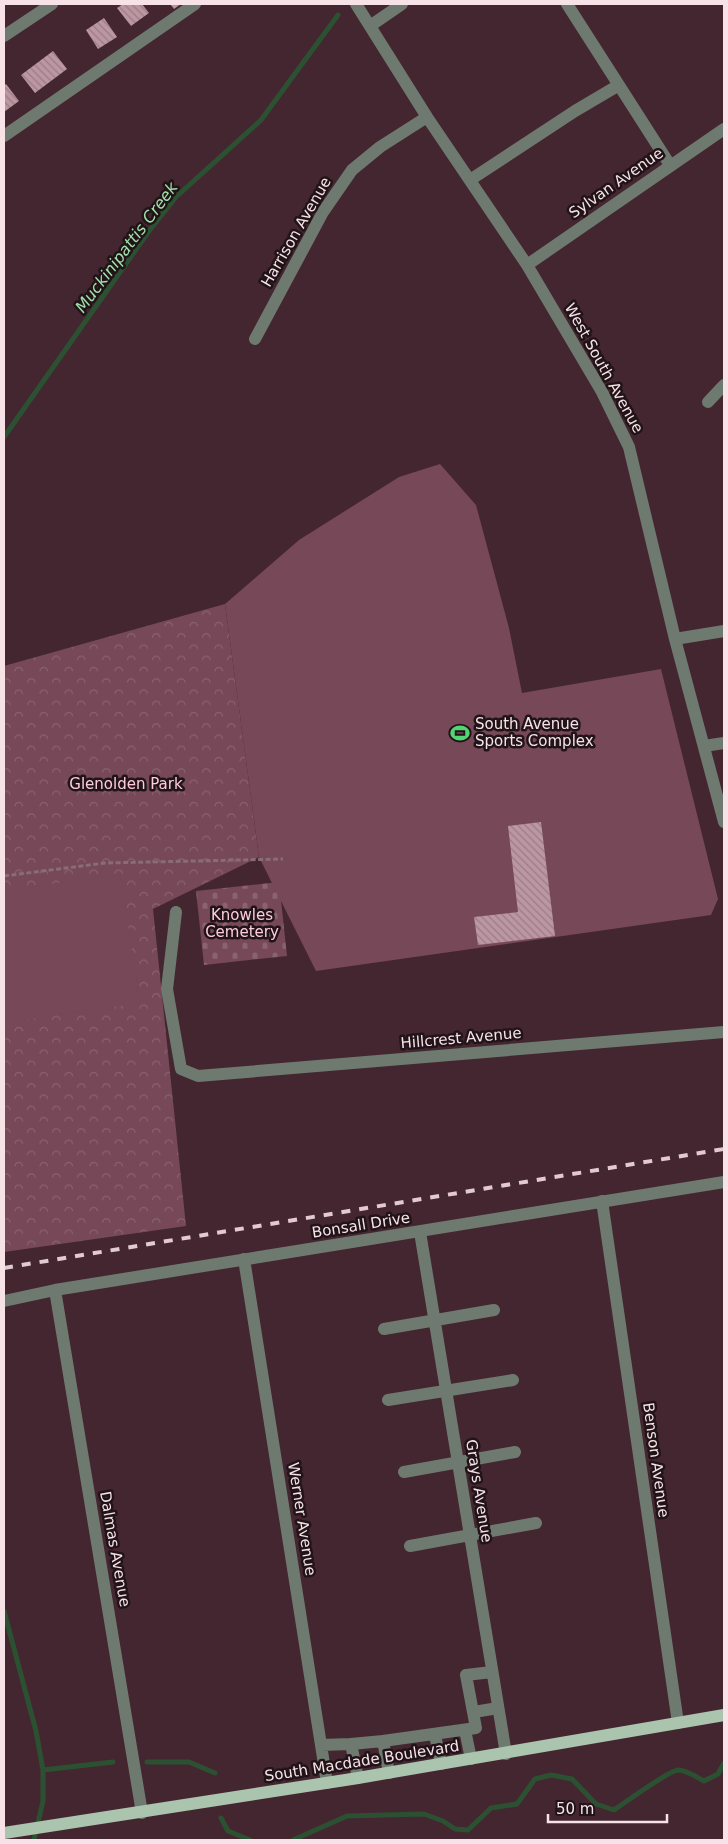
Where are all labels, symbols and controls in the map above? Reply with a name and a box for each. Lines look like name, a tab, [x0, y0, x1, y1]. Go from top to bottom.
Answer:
street label: Sylvan Avenue	[566, 144, 666, 222]
street label: Harrison Avenue	[257, 174, 335, 290]
water label: Muckinipattis Creek	[71, 178, 182, 316]
street label: West South Avenue	[561, 300, 647, 436]
place label: South Avenue Sports Complex	[475, 715, 594, 750]
sports icon: South Avenue Sports Complex	[449, 722, 471, 744]
park label: Glenolden Park	[69, 775, 183, 793]
park label: Knowles Cemetery	[205, 906, 279, 941]
street label: Hillcrest Avenue	[400, 1024, 522, 1052]
street label: Bonsall Drive	[311, 1208, 411, 1242]
street label: Benson Avenue	[639, 1401, 673, 1519]
street label: Grays Avenue	[462, 1438, 496, 1544]
street label: Werner Avenue	[284, 1461, 320, 1577]
street label: Dalmas Avenue	[96, 1490, 134, 1608]
street label: South Macdade Boulevard	[263, 1737, 461, 1785]
scale bar	[548, 1792, 667, 1824]
text: 50 m	[556, 1800, 594, 1818]

